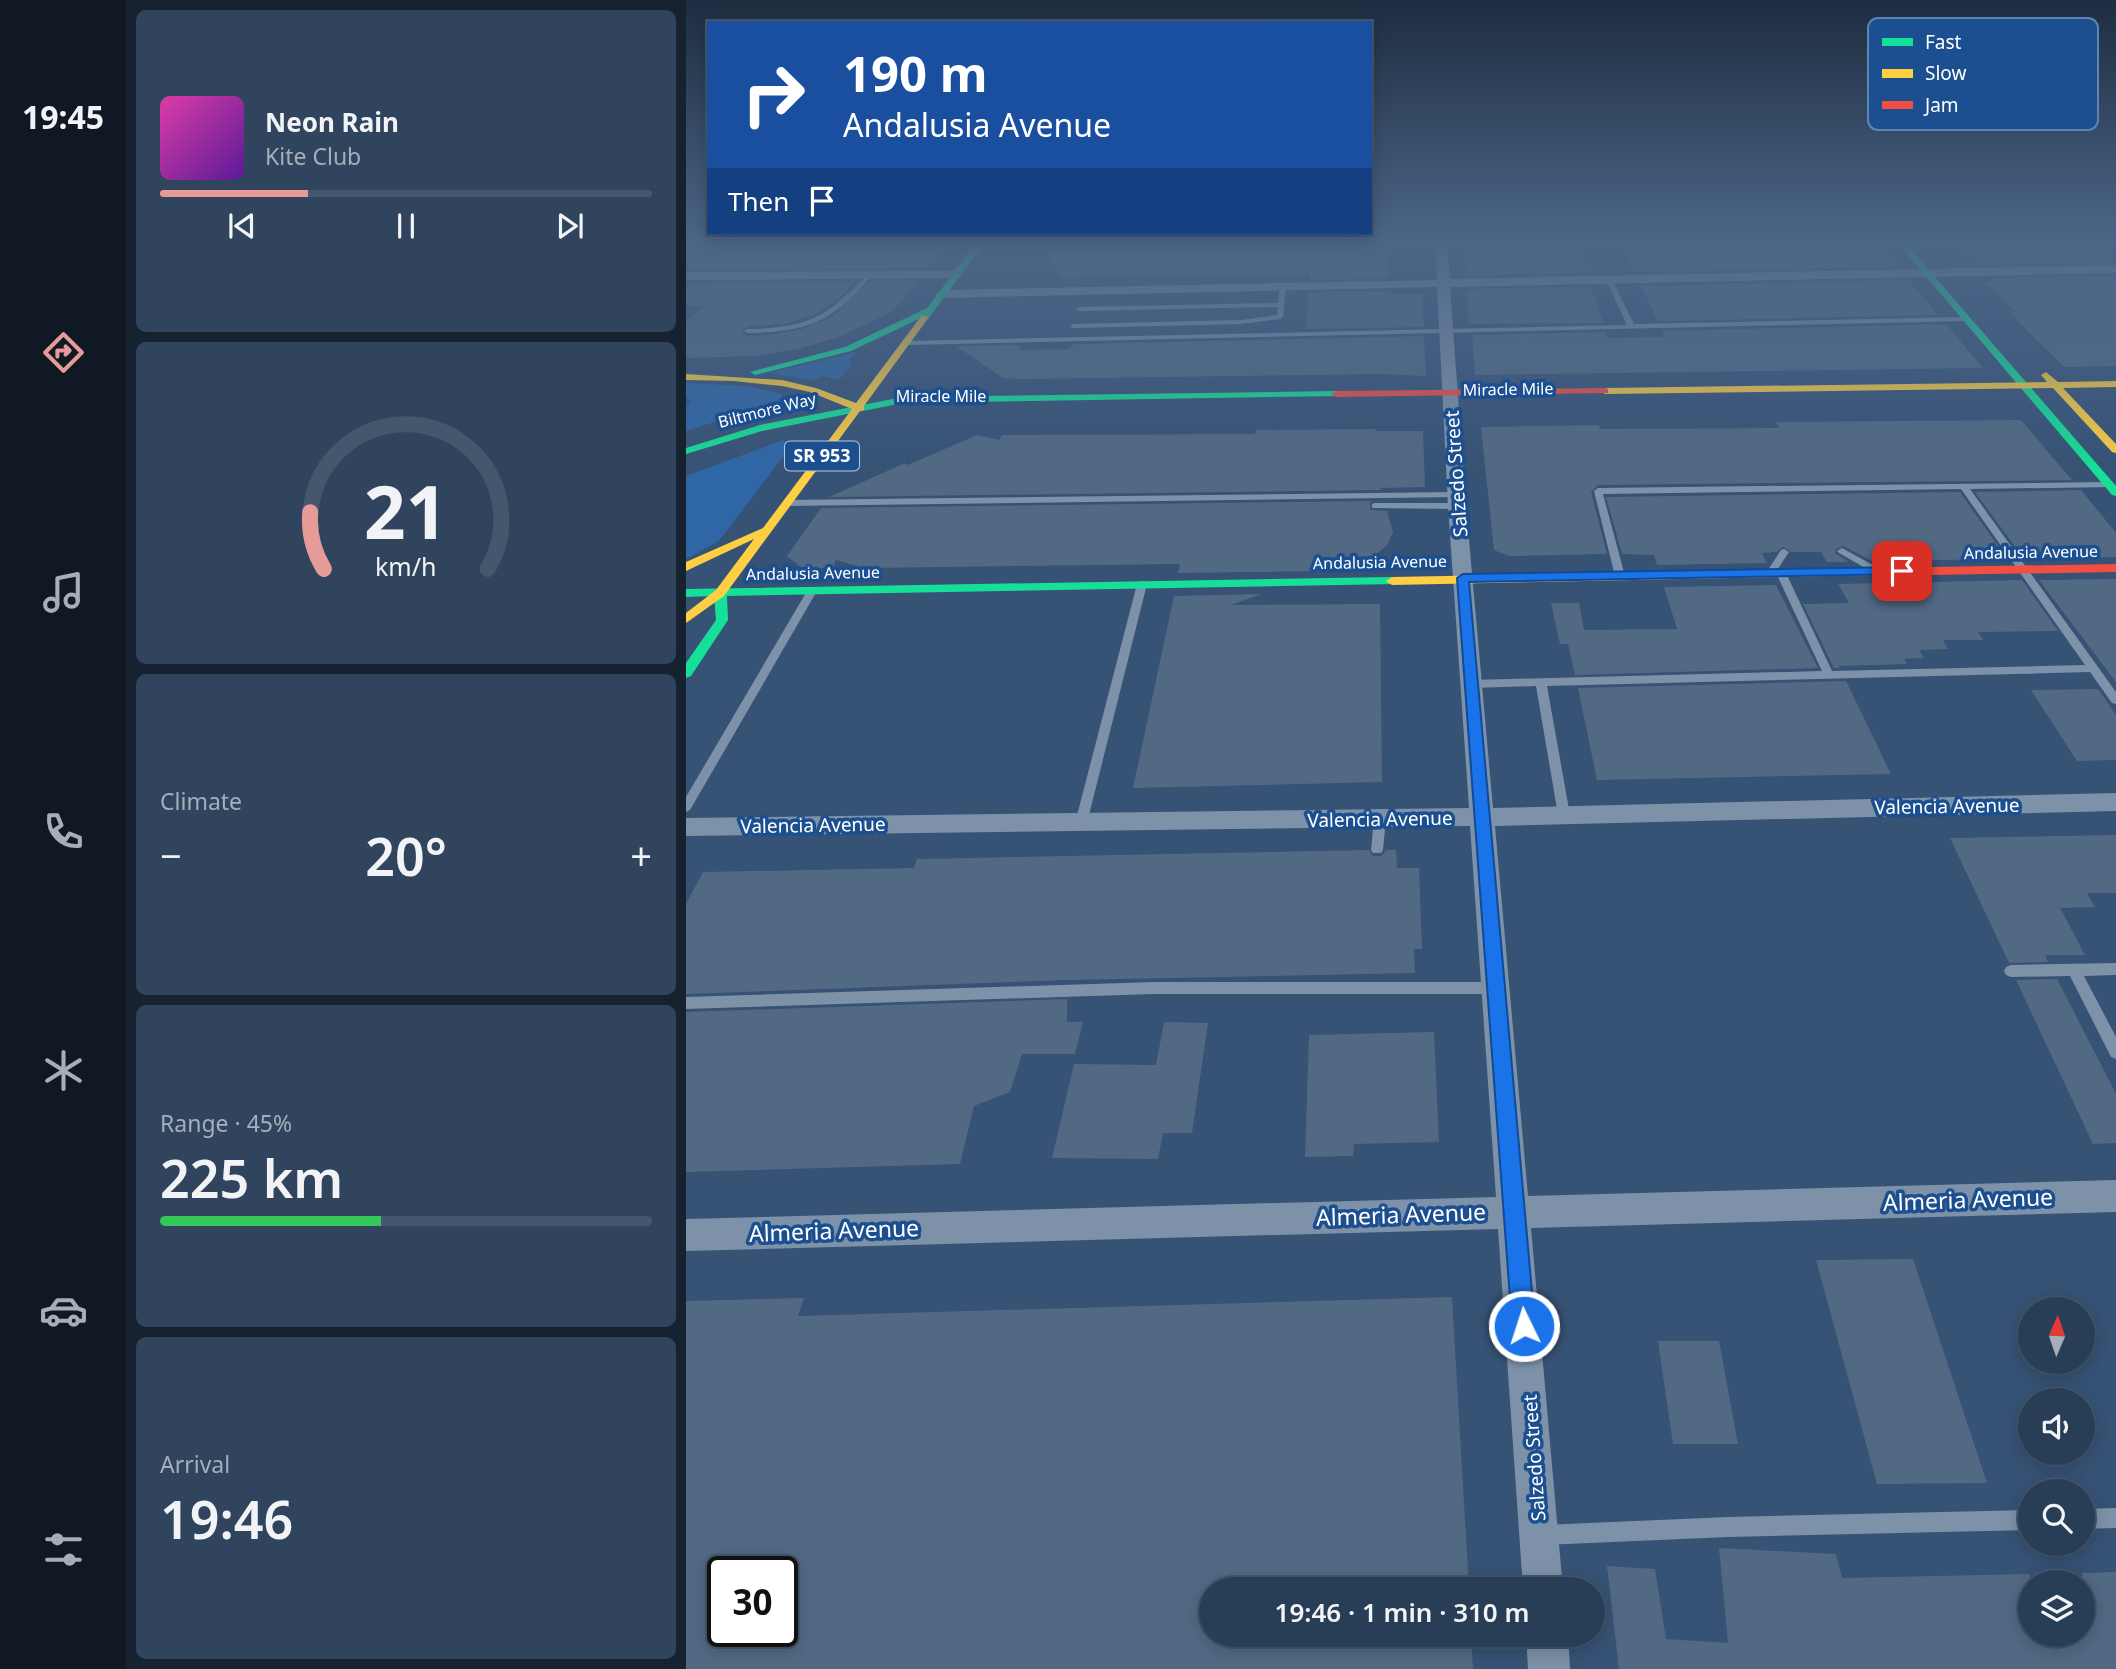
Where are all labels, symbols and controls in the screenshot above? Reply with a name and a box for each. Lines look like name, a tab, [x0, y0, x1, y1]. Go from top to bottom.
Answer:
legend	[1868, 18, 2098, 130]
text: Fast	[1925, 29, 1962, 55]
text: 190 m	[843, 40, 988, 106]
icon: right	[728, 49, 819, 140]
text: Slow	[1925, 60, 1966, 86]
text: Jam	[1923, 92, 1959, 118]
text: 19:45	[22, 95, 104, 138]
text: Andalusia Avenue	[843, 103, 1111, 146]
text: Neon Rain	[265, 104, 399, 140]
text: Kite Club	[265, 140, 361, 172]
icon: arrive	[803, 182, 841, 220]
text: Then	[728, 183, 789, 219]
icon: previous	[223, 207, 261, 245]
icon: pause	[387, 207, 425, 245]
icon: next	[551, 207, 589, 245]
icon: directions	[39, 328, 88, 377]
street label: Miracle Mile	[1462, 377, 1554, 401]
street label: Miracle Mile	[896, 385, 986, 407]
street label: Biltmore Way	[716, 387, 819, 433]
street label: Salzedo Street	[1439, 410, 1473, 538]
road number: SR 953	[785, 442, 859, 470]
text: 21	[364, 461, 448, 560]
street label: Andalusia Avenue	[1964, 540, 2098, 564]
pin	[1872, 541, 1932, 601]
text: km/h	[375, 548, 437, 582]
street label: Andalusia Avenue	[1313, 550, 1447, 574]
icon: arrive	[1883, 552, 1921, 590]
street label: Andalusia Avenue	[746, 561, 880, 585]
icon: music	[39, 568, 88, 617]
text: Climate	[160, 785, 242, 817]
street label: Valencia Avenue	[1874, 792, 2020, 820]
street label: Valencia Avenue	[1307, 805, 1453, 833]
icon: phone	[39, 807, 88, 856]
street label: Valencia Avenue	[740, 811, 886, 839]
text: 20°	[365, 820, 447, 891]
text: −	[160, 829, 182, 881]
text: +	[630, 829, 652, 881]
icon: climate	[39, 1046, 88, 1095]
text: Range · 45%	[160, 1107, 292, 1139]
text: 225 km	[160, 1142, 343, 1213]
street label: Almeria Avenue	[1882, 1180, 2054, 1218]
street label: Almeria Avenue	[1315, 1195, 1487, 1233]
street label: Almeria Avenue	[748, 1211, 920, 1249]
icon: car	[39, 1286, 88, 1335]
position arrow	[1487, 1289, 1561, 1363]
north arrow	[2018, 1297, 2095, 1374]
map controls	[2018, 1297, 2095, 1647]
button: sound	[2018, 1388, 2095, 1465]
street label: Salzedo Street	[1517, 1394, 1551, 1522]
text: Arrival	[160, 1448, 230, 1480]
button: search	[2018, 1479, 2095, 1556]
text: 19:46	[160, 1483, 293, 1554]
icon: filters	[39, 1525, 88, 1574]
speed limit sign: 30	[707, 1556, 798, 1647]
button: layers	[2018, 1570, 2095, 1647]
text: 19:46 · 1 min · 310 m	[1275, 1594, 1529, 1630]

